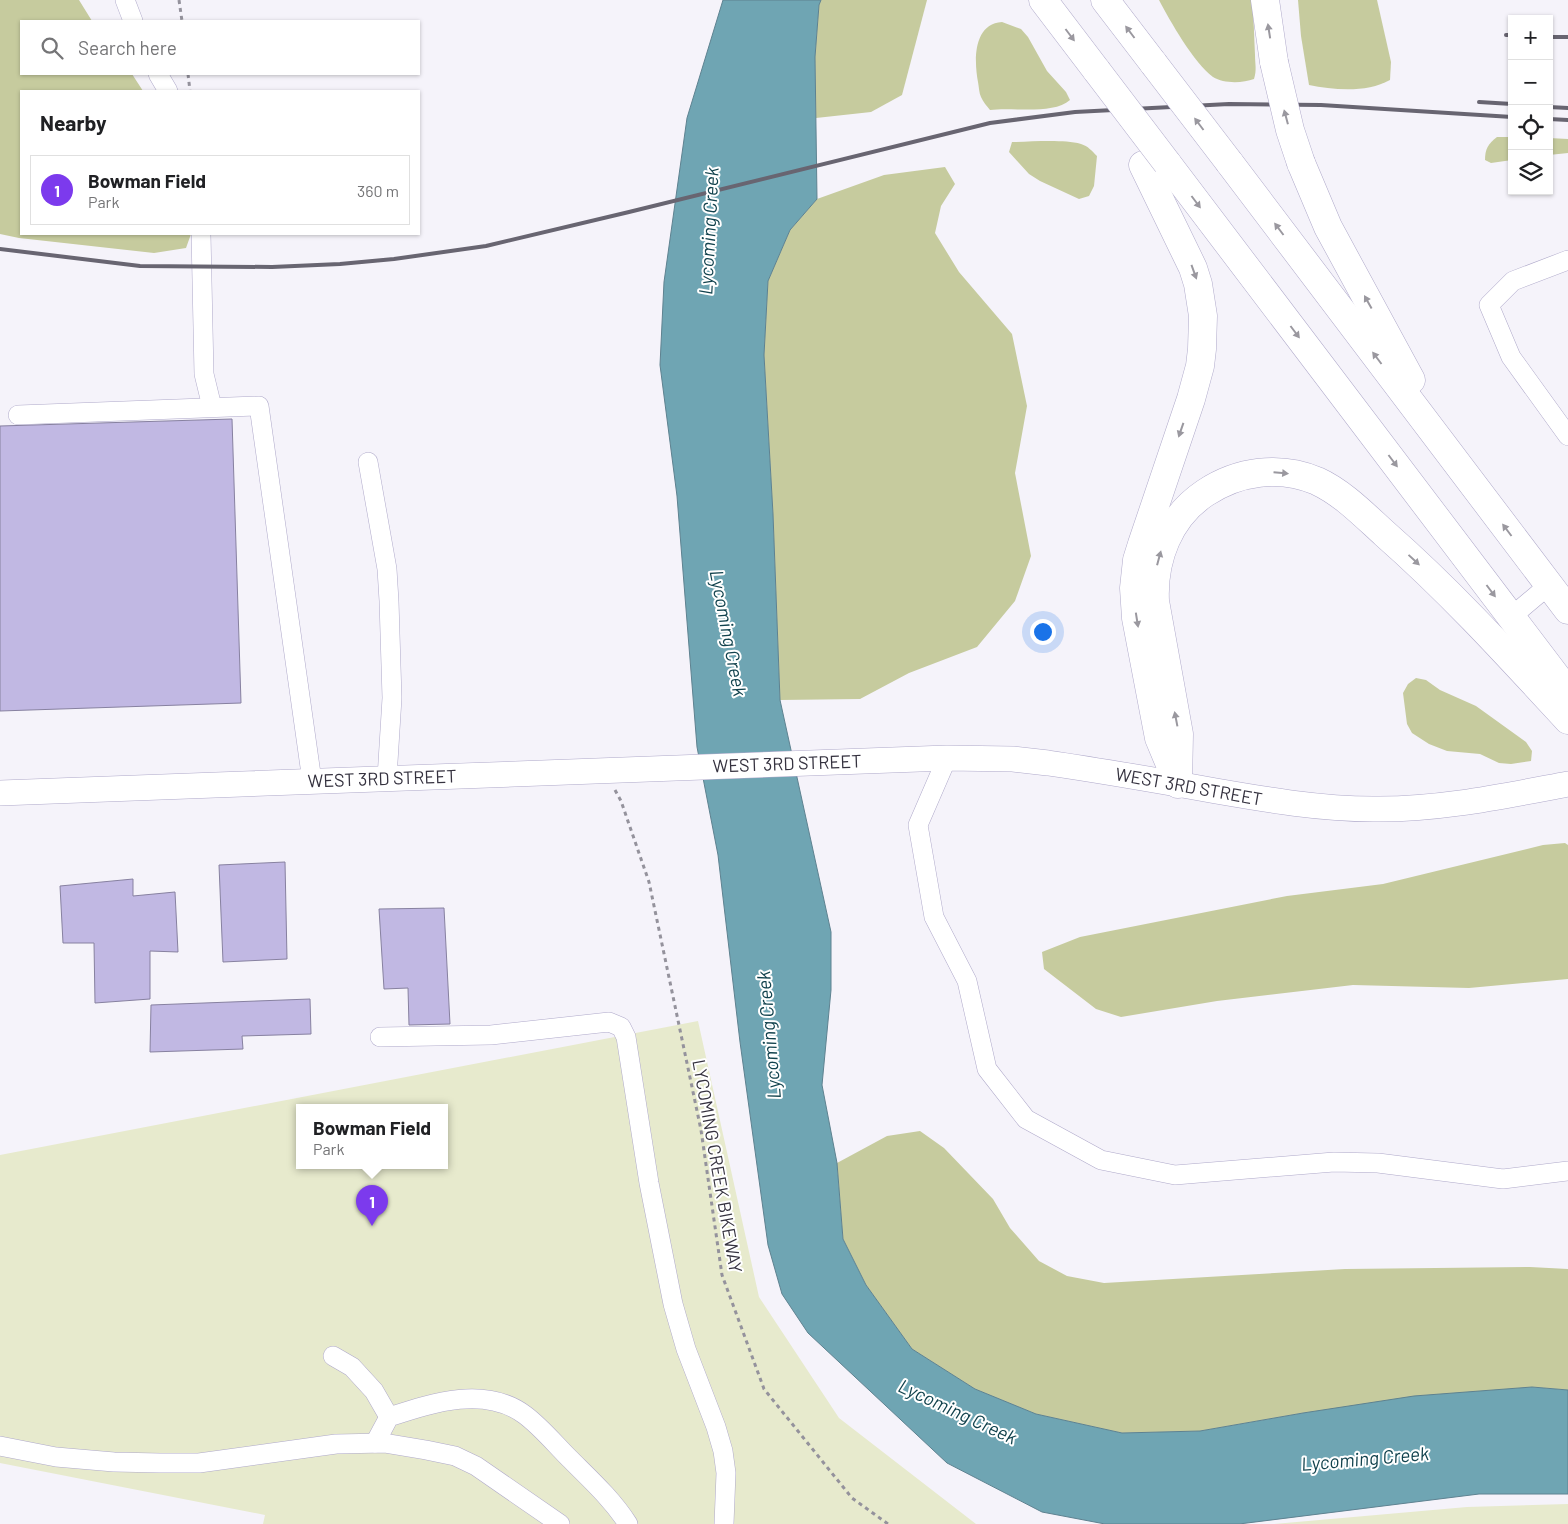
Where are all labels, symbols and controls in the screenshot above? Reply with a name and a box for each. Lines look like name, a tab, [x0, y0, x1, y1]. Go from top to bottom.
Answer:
map controls	[1508, 15, 1553, 195]
button: +	[1508, 15, 1553, 60]
search box	[20, 20, 420, 75]
one-way arrow	[1264, 23, 1272, 39]
one-way arrow	[1124, 26, 1135, 39]
one-way arrow	[1065, 28, 1075, 42]
icon: search	[38, 34, 66, 62]
text: Search here	[78, 36, 177, 59]
button: −	[1508, 60, 1553, 105]
button: locate	[1508, 105, 1553, 150]
one-way arrow	[1282, 109, 1290, 124]
text: Nearby	[40, 110, 106, 135]
one-way arrow	[1194, 117, 1204, 131]
button: layers	[1508, 150, 1553, 195]
water label: Lycoming Creek	[693, 166, 723, 296]
text: Bowman Field	[88, 169, 206, 192]
text: 1	[54, 181, 60, 200]
text: 360 m	[357, 181, 399, 200]
text: Park	[88, 192, 119, 211]
one-way arrow	[1191, 195, 1202, 208]
one-way arrow	[1274, 222, 1284, 236]
one-way arrow	[1190, 265, 1198, 280]
one-way arrow	[1364, 295, 1372, 309]
one-way arrow	[1289, 325, 1300, 338]
one-way arrow	[1372, 351, 1382, 365]
one-way arrow	[1176, 423, 1184, 438]
one-way arrow	[1388, 454, 1398, 468]
one-way arrow	[1274, 469, 1290, 477]
one-way arrow	[1502, 523, 1512, 537]
one-way arrow	[1155, 551, 1163, 566]
one-way arrow	[1408, 554, 1420, 566]
water label: Lycoming Creek	[705, 568, 753, 699]
one-way arrow	[1486, 584, 1496, 598]
one-way arrow	[1134, 612, 1142, 628]
your location	[1030, 619, 1056, 645]
one-way arrow	[1172, 710, 1180, 726]
street label: WEST 3RD STREET	[712, 749, 862, 777]
street label: WEST 3RD STREET	[1114, 762, 1264, 810]
street label: WEST 3RD STREET	[307, 764, 457, 792]
water label: Lycoming Creek	[751, 969, 785, 1100]
street label: LYCOMING CREEK BIKEWAY	[688, 1058, 748, 1274]
popup	[296, 1104, 448, 1169]
text: Bowman Field	[313, 1116, 431, 1139]
text: Park	[313, 1139, 344, 1158]
pin: 1	[356, 1185, 388, 1226]
water label: Lycoming Creek	[895, 1374, 1022, 1449]
water label: Lycoming Creek	[1300, 1441, 1431, 1475]

